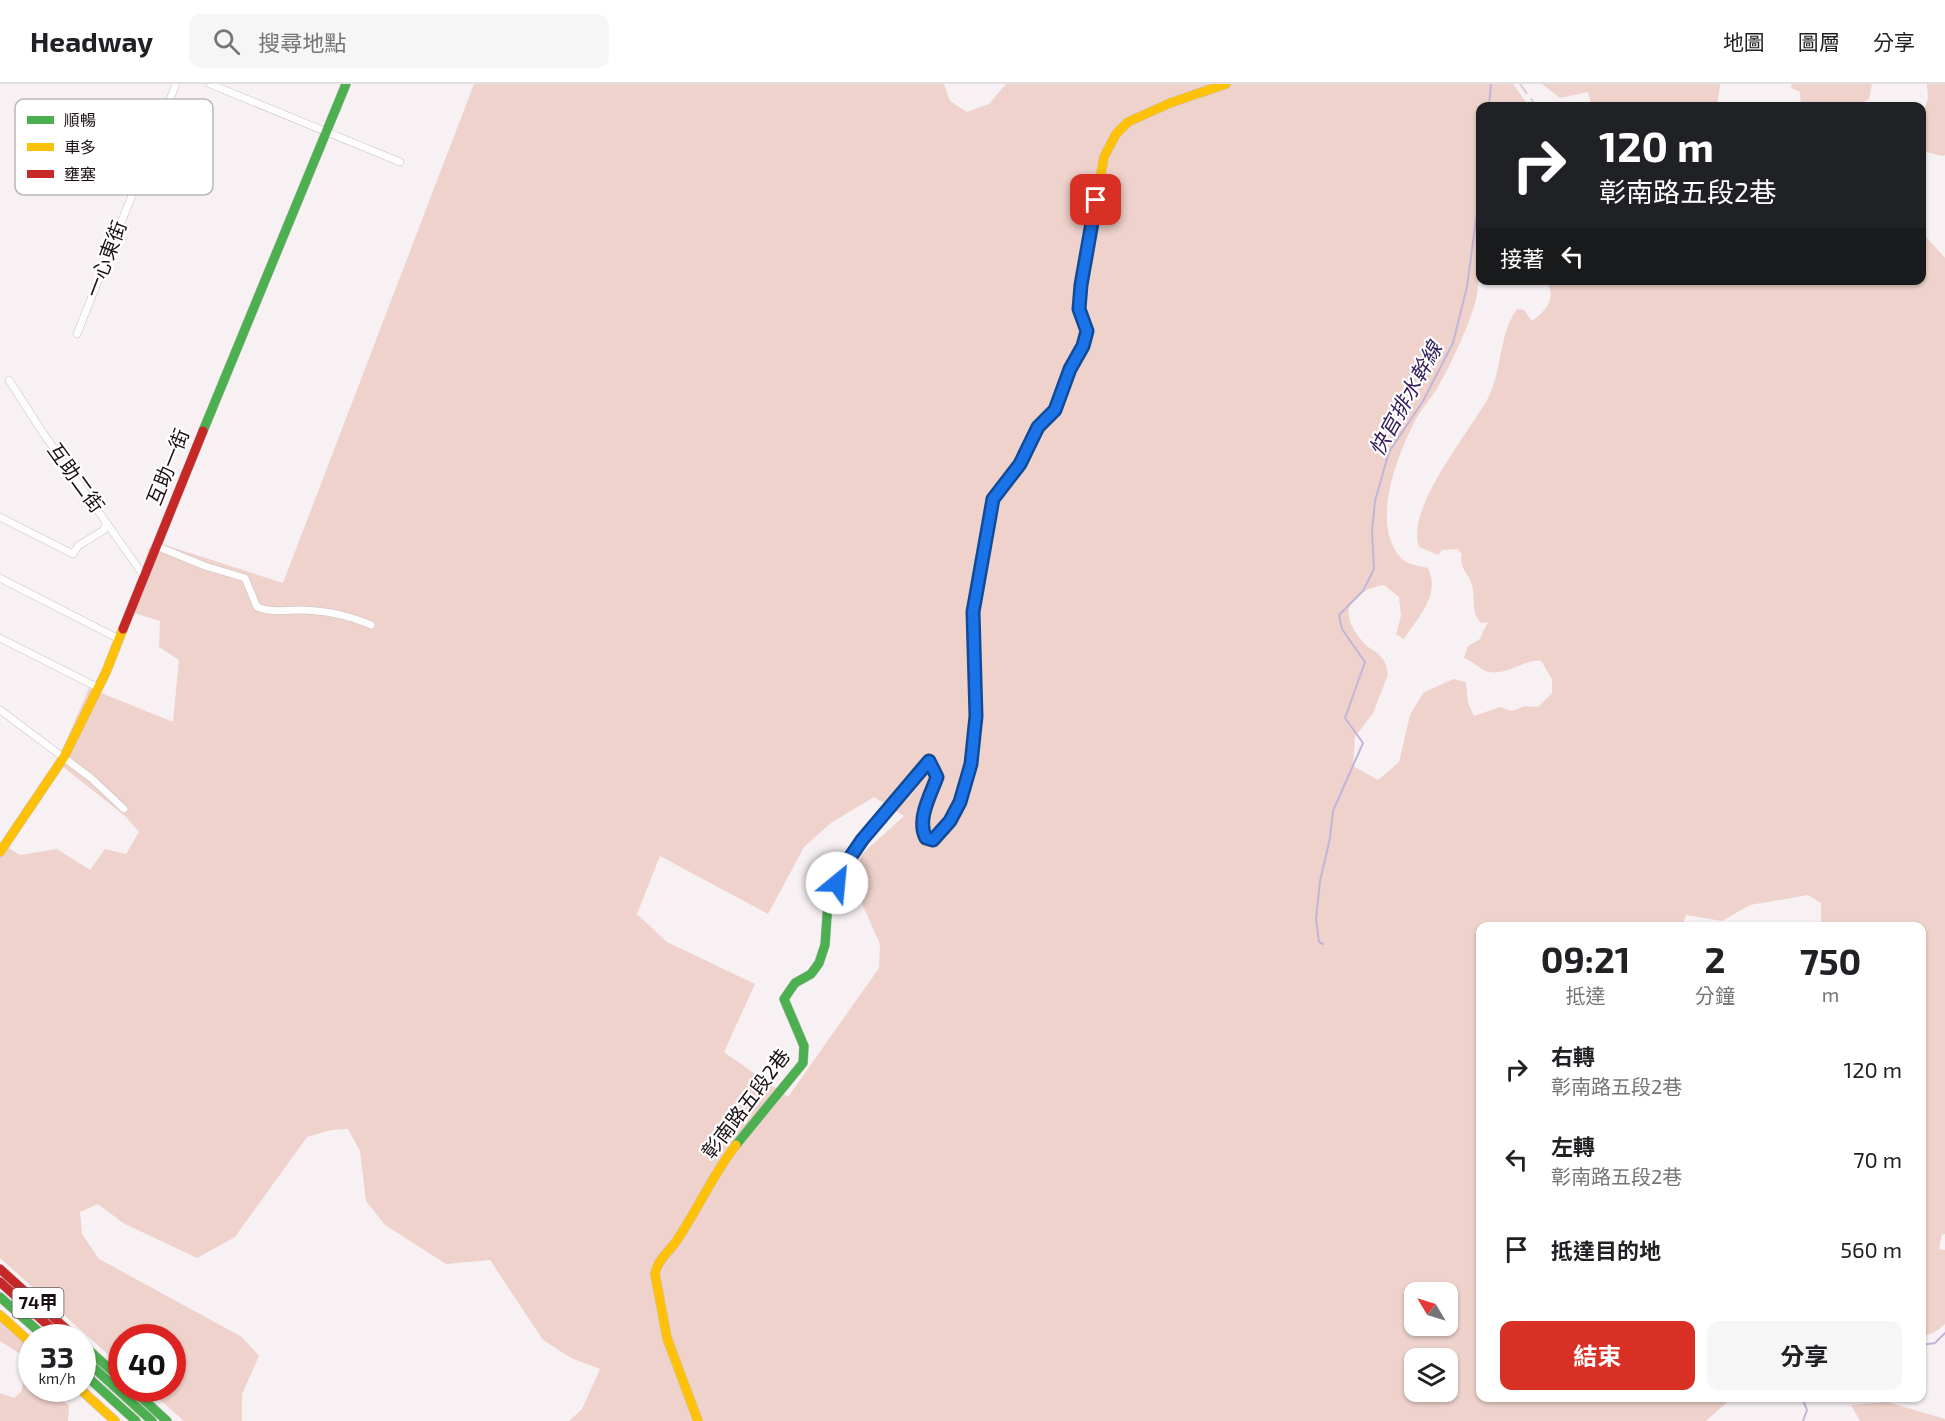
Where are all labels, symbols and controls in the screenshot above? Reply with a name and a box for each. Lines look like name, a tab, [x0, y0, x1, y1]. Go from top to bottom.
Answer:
search box	[189, 14, 609, 68]
text: Headway	[30, 24, 153, 58]
icon: search	[210, 25, 243, 58]
text: 搜尋地點	[258, 29, 346, 55]
text: 地圖	[1723, 29, 1765, 54]
text: 圖層	[1798, 29, 1840, 54]
text: 分享	[1873, 29, 1915, 54]
legend	[15, 99, 213, 195]
text: 順暢	[64, 110, 96, 129]
text: 120 m	[1599, 120, 1714, 170]
icon: right	[1500, 126, 1578, 204]
text: 車多	[64, 137, 96, 156]
text: 壅塞	[64, 164, 96, 183]
pin	[1070, 174, 1121, 225]
text: 彰南路五段2巷	[1599, 175, 1776, 207]
icon: arrive	[1079, 183, 1112, 216]
street label: 一心東街	[80, 217, 131, 300]
icon: left	[1556, 240, 1589, 273]
text: 接著	[1500, 245, 1544, 271]
water label: 快官排水幹線	[1363, 335, 1447, 459]
street label: 互助一街	[141, 425, 193, 508]
street label: 互助二街	[44, 438, 110, 517]
position arrow	[805, 851, 869, 915]
text: 09:21	[1541, 937, 1630, 980]
text: 2	[1705, 937, 1725, 980]
text: 750	[1800, 939, 1861, 982]
text: m	[1822, 982, 1839, 1006]
text: 抵達	[1566, 983, 1606, 1007]
text: 分鐘	[1695, 983, 1735, 1007]
text: 右轉	[1551, 1043, 1595, 1069]
street label: 彰南路五段2巷	[696, 1044, 794, 1163]
icon: right	[1500, 1053, 1533, 1086]
text: 120 m	[1843, 1056, 1902, 1082]
text: 彰南路五段2巷	[1551, 1074, 1682, 1098]
text: 左轉	[1551, 1133, 1595, 1159]
icon: left	[1500, 1143, 1533, 1176]
text: 70 m	[1853, 1146, 1902, 1172]
text: 彰南路五段2巷	[1551, 1164, 1682, 1188]
icon: arrive	[1500, 1233, 1533, 1266]
text: 560 m	[1840, 1236, 1902, 1262]
text: 抵達目的地	[1551, 1237, 1661, 1263]
north arrow	[1404, 1282, 1458, 1336]
map controls	[1404, 1282, 1458, 1402]
road number: 74甲	[12, 1288, 63, 1318]
button: 結束	[1500, 1321, 1695, 1390]
button: 分享	[1707, 1321, 1902, 1390]
speed limit sign: 40	[108, 1324, 186, 1402]
text: 33	[40, 1338, 74, 1374]
button: layers	[1404, 1348, 1458, 1402]
text: km/h	[38, 1369, 76, 1387]

